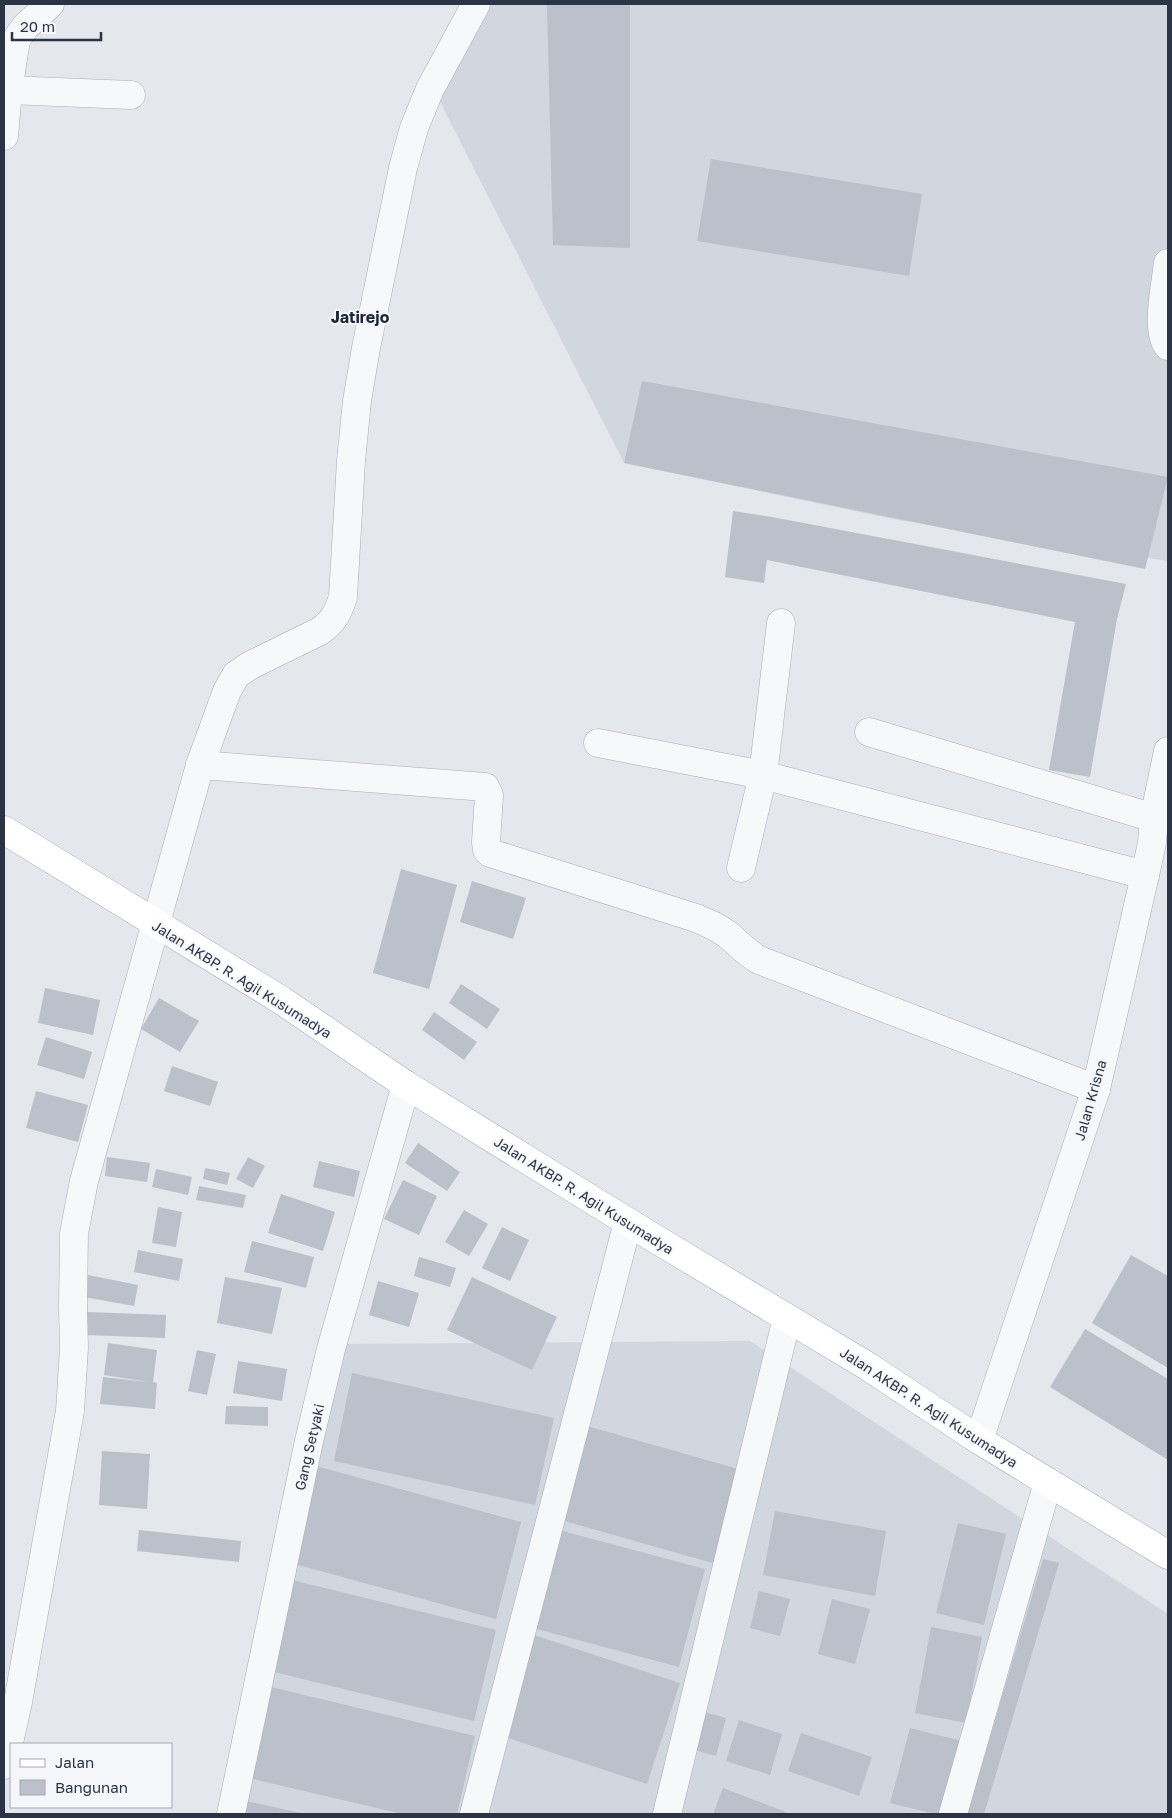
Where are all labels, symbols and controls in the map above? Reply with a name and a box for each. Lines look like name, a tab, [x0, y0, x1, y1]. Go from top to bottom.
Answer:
scale bar	[12, 10, 101, 42]
text: 20 m	[20, 17, 55, 35]
district label: Jatirejo	[331, 307, 390, 327]
street label: Jalan AKBP. R. Agil Kusumadya	[149, 917, 335, 1041]
street label: Jalan Krisna	[1070, 1058, 1110, 1142]
street label: Jalan AKBP. R. Agil Kusumadya	[491, 1133, 677, 1257]
street label: Jalan AKBP. R. Agil Kusumadya	[837, 1343, 1021, 1471]
street label: Gang Setyaki	[291, 1402, 327, 1492]
legend	[10, 1743, 172, 1808]
text: Jalan	[55, 1753, 94, 1771]
text: Bangunan	[55, 1778, 128, 1796]

